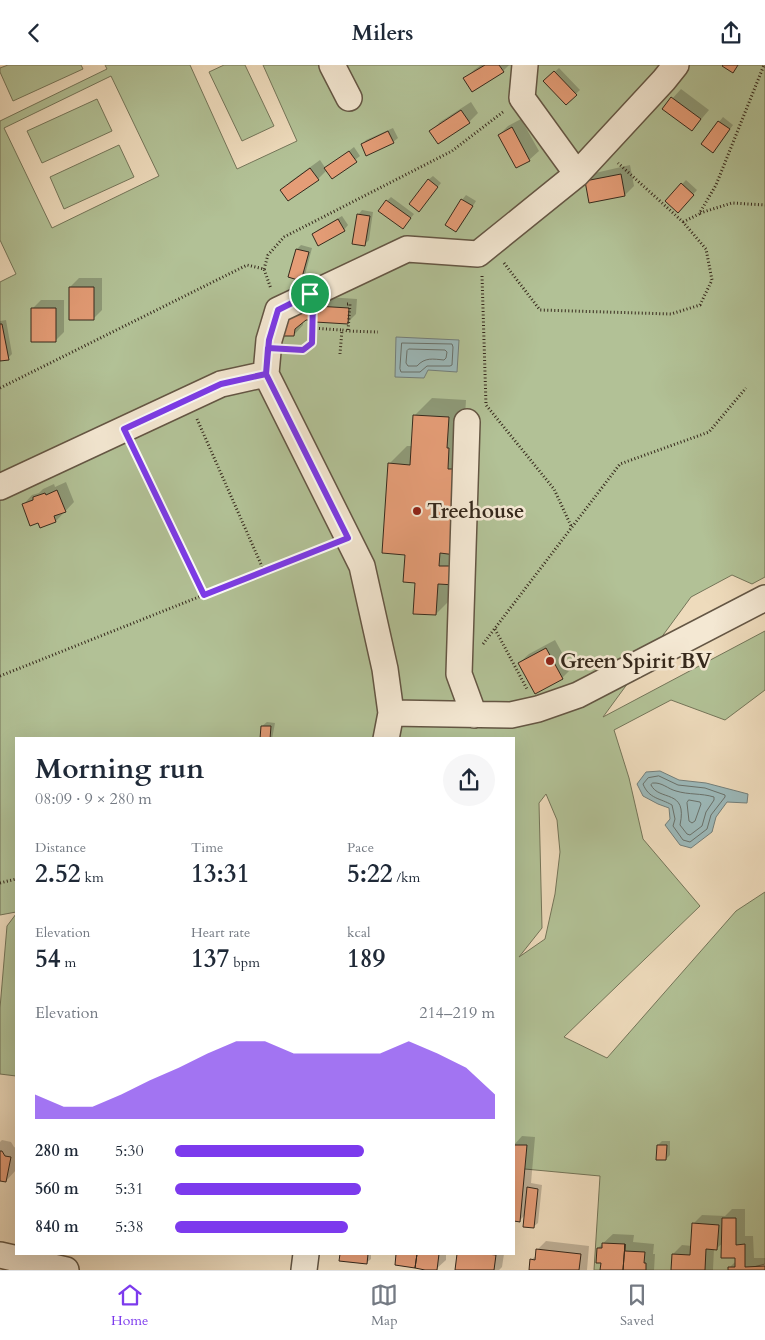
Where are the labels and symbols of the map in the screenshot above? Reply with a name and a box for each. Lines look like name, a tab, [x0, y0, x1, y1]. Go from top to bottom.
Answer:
pin	[289, 273, 331, 315]
place label: Treehouse	[427, 497, 524, 526]
marker: Treehouse	[411, 505, 423, 517]
place label: Green Spirit BV	[560, 647, 712, 676]
marker: Green Spirit BV	[544, 655, 556, 667]

